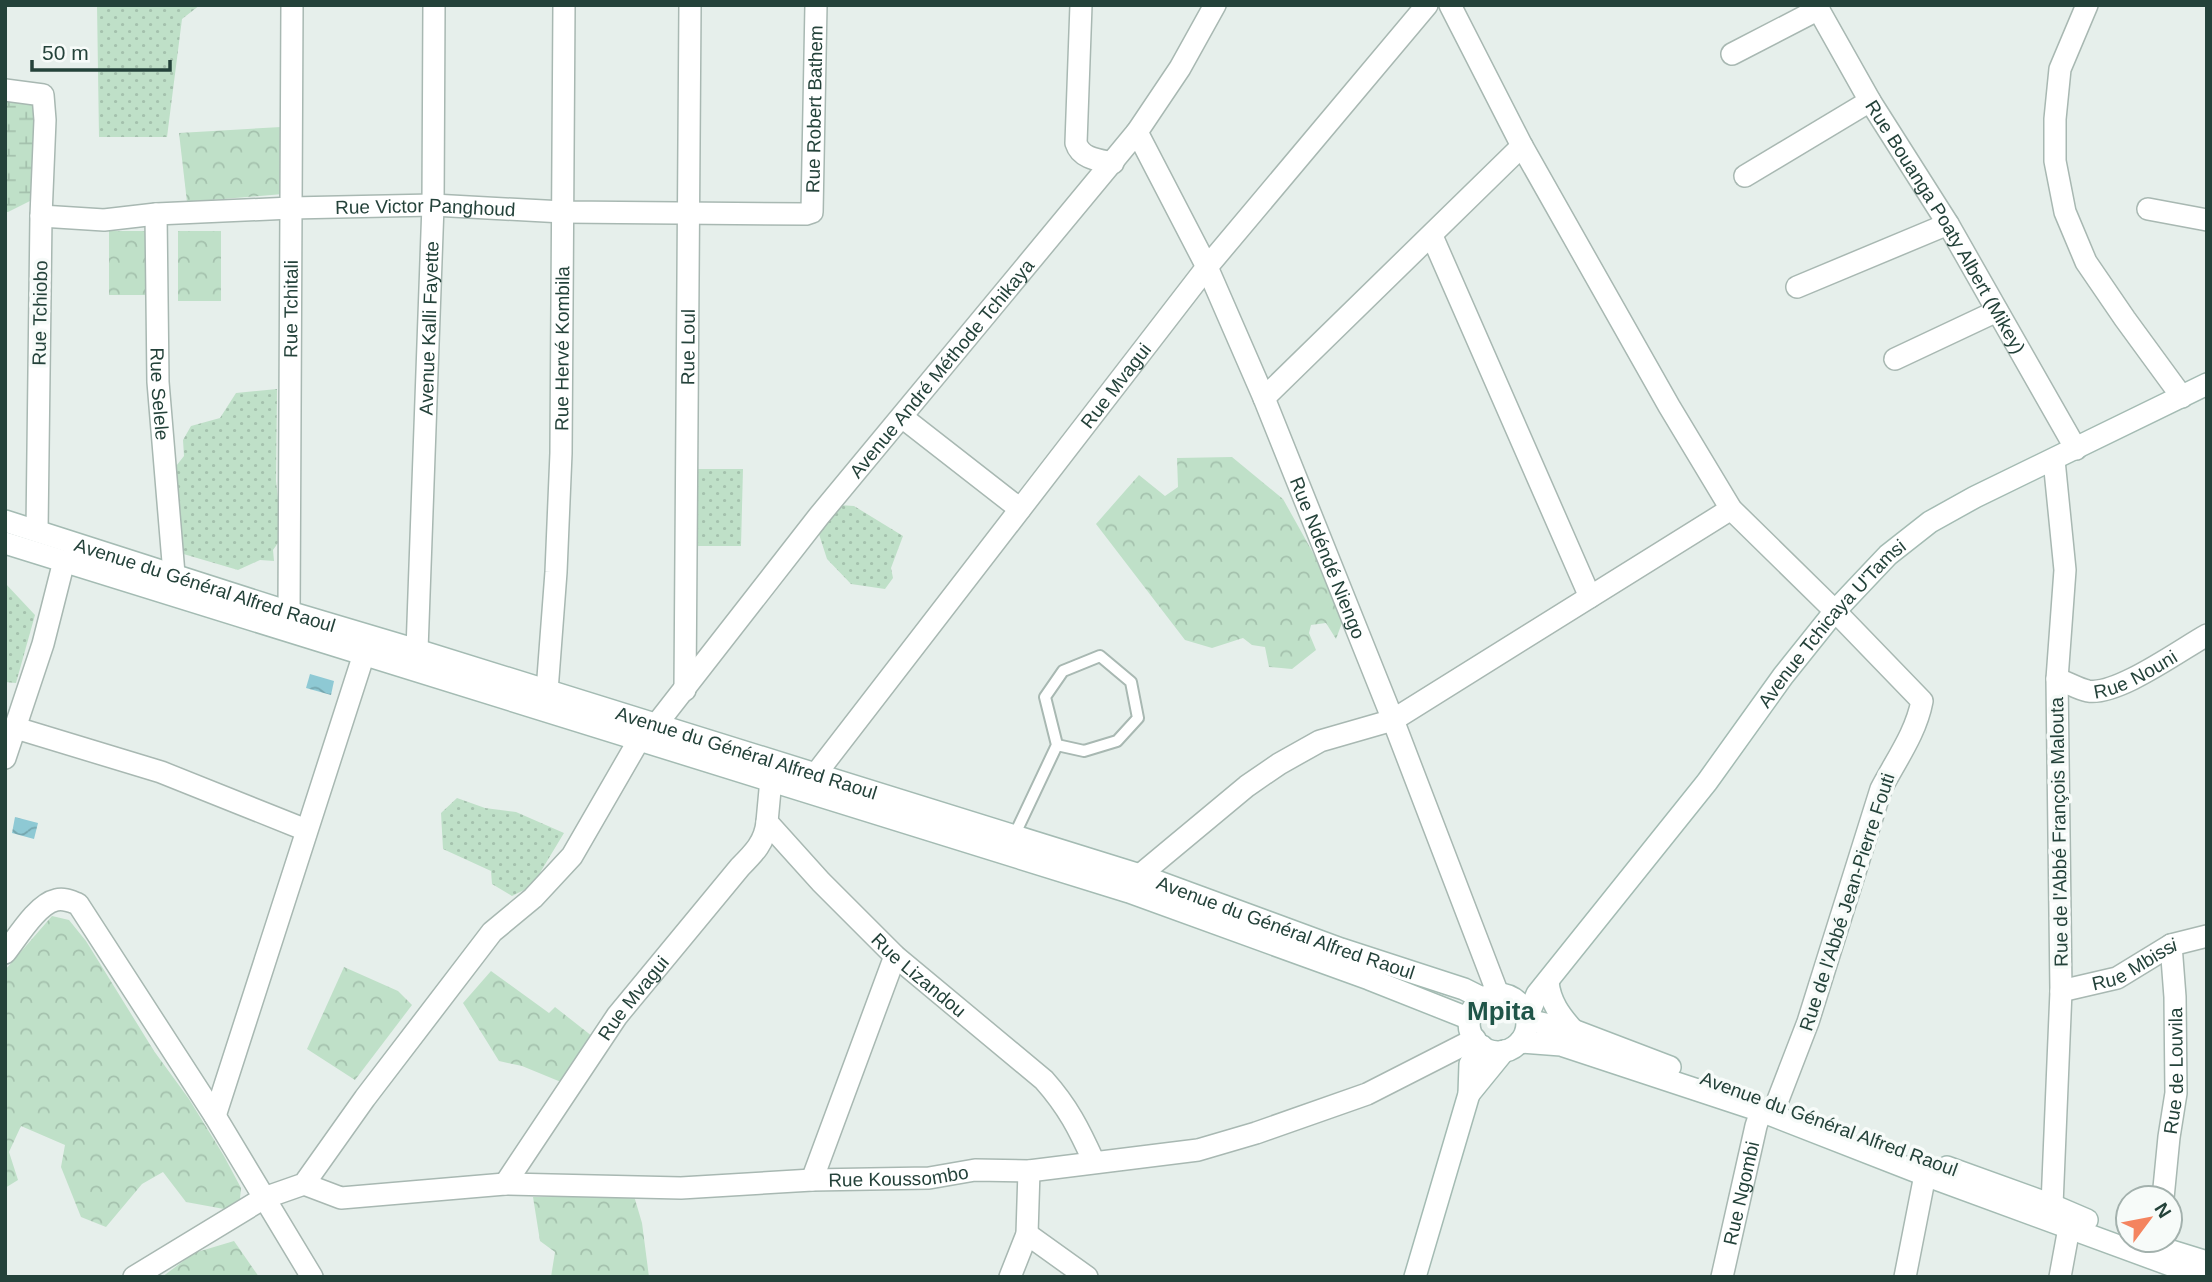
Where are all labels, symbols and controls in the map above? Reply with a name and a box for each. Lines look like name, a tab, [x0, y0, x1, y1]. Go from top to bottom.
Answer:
street label: Rue Robert Bathem	[802, 25, 826, 193]
scale bar	[32, 28, 170, 72]
text: 50 m	[42, 41, 89, 64]
street label: Rue Bouanga Poaty Albert (Mikey)	[1862, 96, 2030, 357]
street label: Rue Victor Panghoud	[335, 194, 516, 220]
street label: Avenue Kalli Fayette	[415, 241, 442, 416]
street label: Avenue André Méthode Tchikaya	[845, 254, 1038, 482]
street label: Rue Tchiobo	[29, 260, 51, 366]
street label: Rue Tchitali	[280, 260, 301, 358]
street label: Rue Hervé Kombila	[551, 266, 573, 431]
street label: Rue Loul	[677, 309, 698, 385]
street label: Rue Mvagui	[1076, 339, 1155, 432]
street label: Rue Selele	[147, 347, 173, 441]
street label: Rue Ndéndé Niengo	[1286, 474, 1370, 642]
street label: Avenue du Général Alfred Raoul	[72, 534, 338, 636]
street label: Avenue Tchicaya U'Tamsi	[1754, 535, 1910, 711]
street label: Rue Nouni	[2092, 646, 2181, 702]
street label: Rue de l'Abbé François Malouta	[2046, 697, 2072, 967]
street label: Avenue du Général Alfred Raoul	[613, 702, 880, 803]
street label: Rue de l'Abbé Jean-Pierre Fouti	[1795, 770, 1899, 1034]
street label: Avenue du Général Alfred Raoul	[1154, 872, 1418, 983]
street label: Rue Lizandou	[868, 929, 970, 1021]
street label: Rue Mbissi	[2090, 934, 2179, 994]
street label: Rue Mvagui	[593, 952, 673, 1044]
district label: Mpita	[1467, 996, 1535, 1026]
street label: Rue de Louvila	[2159, 1007, 2187, 1135]
street label: Avenue du Général Alfred Raoul	[1698, 1068, 1960, 1180]
street label: Rue Ngombi	[1719, 1139, 1763, 1247]
street label: Rue Koussombo	[828, 1161, 970, 1190]
north arrow	[2114, 1184, 2184, 1254]
text: N	[2150, 1199, 2176, 1222]

